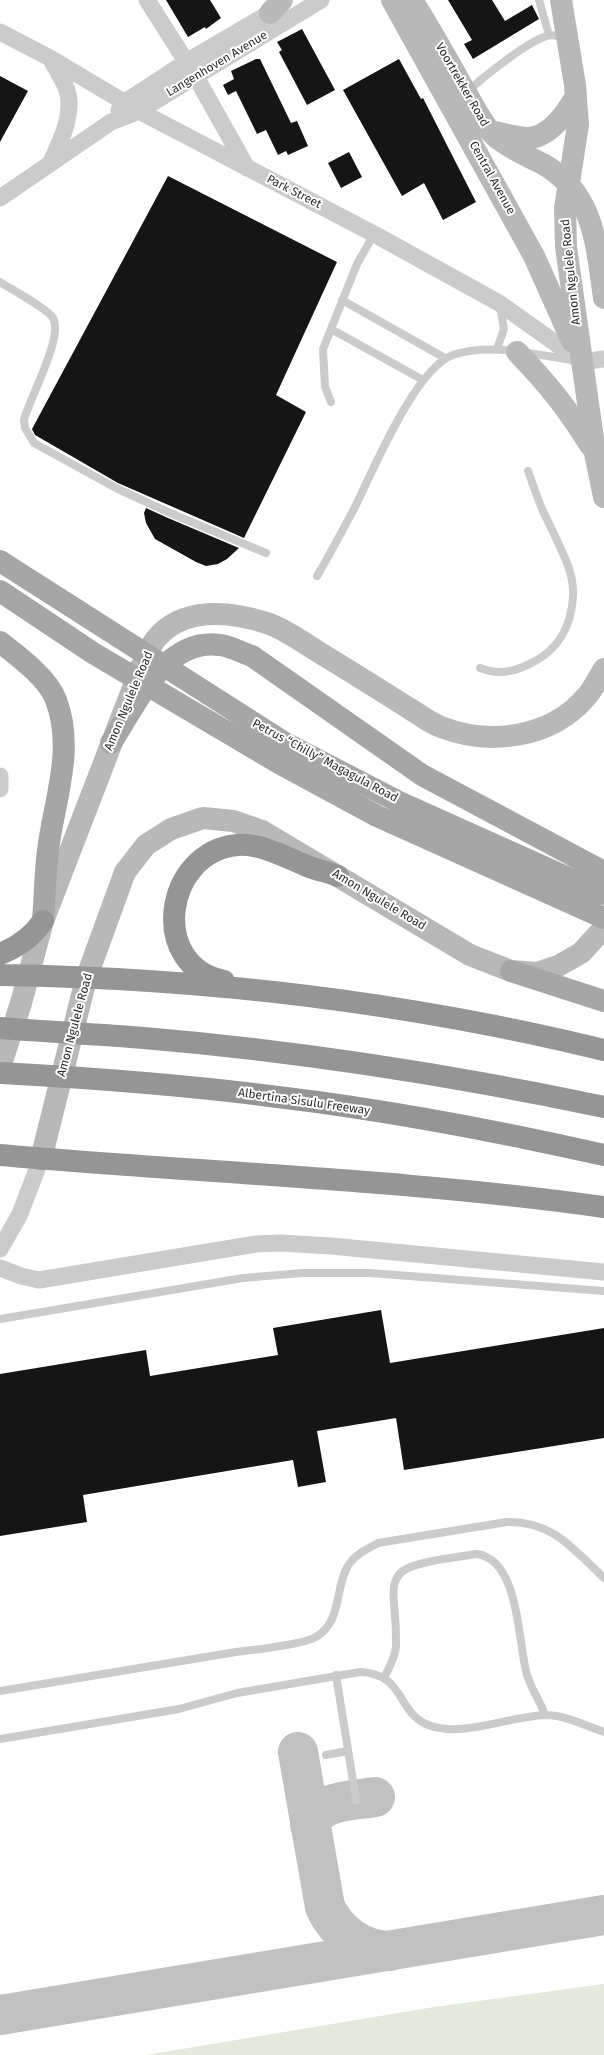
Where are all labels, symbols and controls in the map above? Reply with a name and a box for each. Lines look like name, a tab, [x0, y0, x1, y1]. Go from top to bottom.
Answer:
street label: Langenhoven Avenue	[164, 28, 270, 100]
street label: Voortrekker Road	[432, 41, 492, 129]
street label: Central Avenue	[466, 139, 518, 217]
street label: Park Street	[264, 172, 324, 212]
street label: Amon Ngulele Road	[558, 218, 584, 326]
street label: Amon Ngulele Road	[102, 649, 156, 753]
street label: Petrus “Chilly” Magagula Road	[250, 716, 400, 806]
street label: Amon Ngulele Road	[330, 866, 428, 934]
street label: Amon Ngulele Road	[54, 972, 96, 1078]
street label: Albertina Sisulu Freeway	[237, 1086, 371, 1118]

